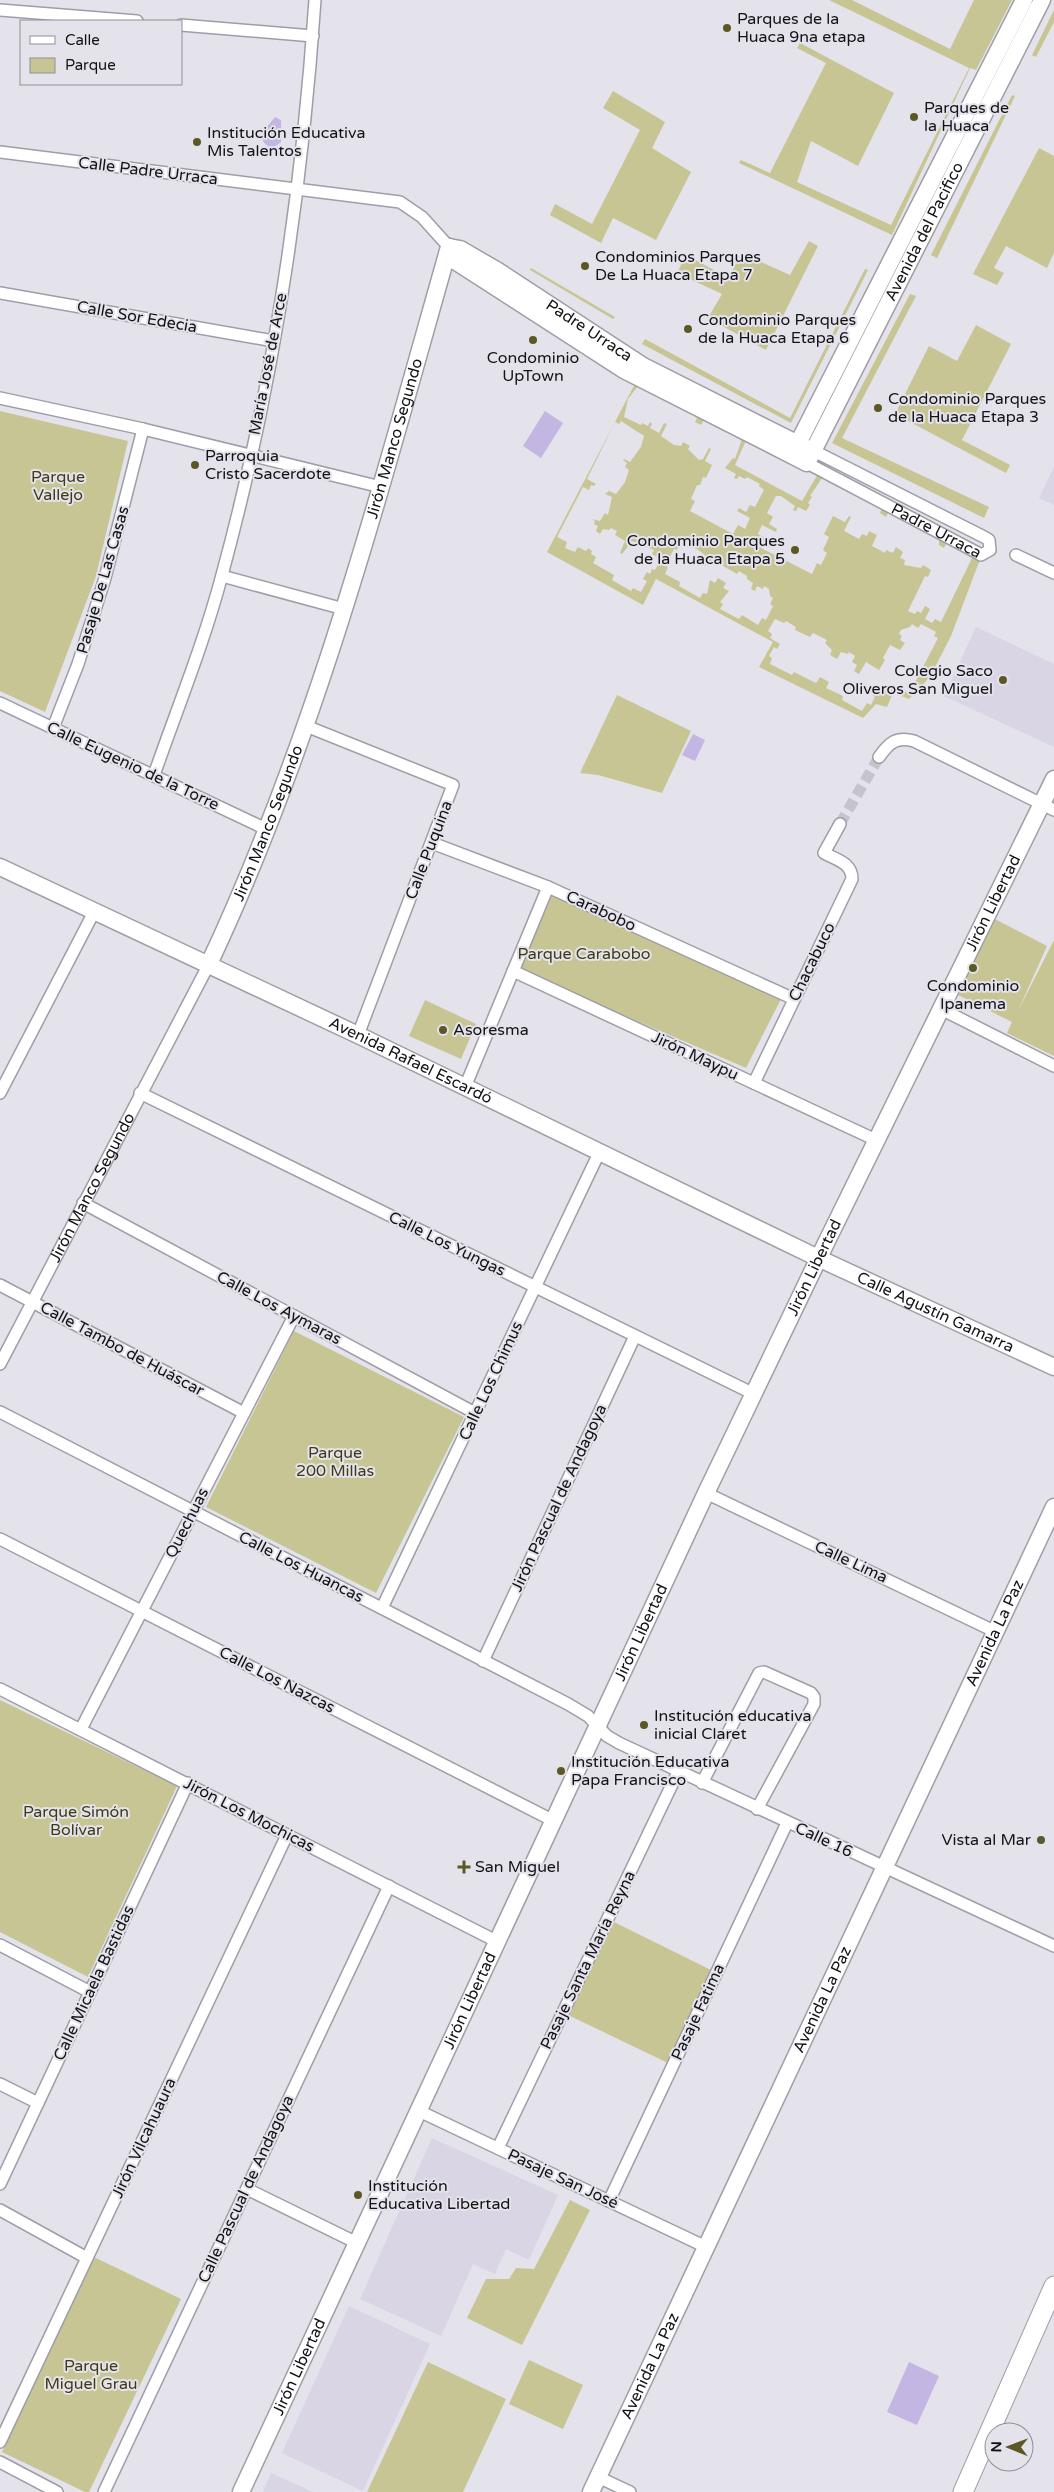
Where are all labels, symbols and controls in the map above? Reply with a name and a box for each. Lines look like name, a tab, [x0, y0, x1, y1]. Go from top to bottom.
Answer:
place label: Parques de la Huaca 9na etapa	[737, 9, 865, 47]
legend	[20, 20, 182, 85]
marker: Parques de la Huaca 9na etapa	[721, 22, 733, 34]
text: Calle	[65, 31, 100, 49]
text: Parque	[65, 56, 116, 74]
place label: Parques de la Huaca	[924, 98, 1009, 136]
marker: Parques de la Huaca	[908, 111, 920, 123]
place label: Institución Educativa Mis Talentos	[207, 123, 365, 161]
marker: Institución Educativa Mis Talentos	[191, 136, 203, 148]
street label: Calle Padre Urraca	[77, 153, 219, 189]
street label: Avenida del Pacifico	[881, 159, 968, 305]
place label: Condominios Parques De La Huaca Etapa 7	[595, 247, 761, 285]
marker: Condominios Parques De La Huaca Etapa 7	[579, 260, 591, 272]
street label: María José de Arce	[244, 291, 292, 437]
street label: Padre Urraca	[542, 295, 636, 366]
street label: Calle Sor Edecia	[75, 297, 199, 337]
place label: Condominio Parques de la Huaca Etapa 6	[698, 310, 856, 348]
marker: Condominio Parques de la Huaca Etapa 6	[682, 323, 694, 335]
marker: Condominio UpTown	[527, 334, 539, 346]
place label: Condominio UpTown	[487, 348, 579, 386]
street label: Jirón Manco Segundo	[362, 356, 427, 521]
place label: Condominio Parques de la Huaca Etapa 3	[888, 389, 1046, 427]
marker: Condominio Parques de la Huaca Etapa 3	[872, 402, 884, 414]
place label: Parroquia Cristo Sacerdote	[205, 446, 331, 484]
marker: Parroquia Cristo Sacerdote	[189, 459, 201, 471]
park label: Parque Vallejo	[31, 467, 85, 505]
street label: Padre Urraca	[888, 499, 985, 563]
street label: Pasaje De Las Casas	[72, 504, 134, 656]
place label: Condominio Parques de la Huaca Etapa 5	[627, 531, 785, 569]
marker: Condominio Parques de la Huaca Etapa 5	[789, 544, 801, 556]
place label: Colegio Saco Oliveros San Miguel	[842, 661, 993, 699]
marker: Colegio Saco Oliveros San Miguel	[997, 674, 1009, 686]
street label: Calle Eugenio de la Torre	[44, 717, 222, 815]
street label: Jirón Manco Segundo	[228, 742, 308, 904]
street label: Calle Puquina	[401, 798, 457, 902]
street label: Jirón Libertad	[961, 852, 1025, 954]
street label: Carabobo	[563, 886, 639, 936]
street label: Chacabuco	[784, 919, 840, 1005]
park label: Parque Carabobo	[517, 944, 651, 964]
marker: Condominio Ipanema	[967, 962, 979, 974]
place label: Condominio Ipanema	[927, 976, 1019, 1014]
street label: Avenida Rafael Escardó	[326, 1013, 496, 1109]
place label: Asoresma	[453, 1020, 529, 1040]
marker: Asoresma	[437, 1024, 449, 1036]
street label: Jirón Maypu	[648, 1027, 742, 1085]
street label: Jirón Manco Segundo	[45, 1109, 139, 1266]
street label: Calle Los Yungas	[385, 1207, 509, 1281]
street label: Jirón Libertad	[783, 1216, 846, 1319]
street label: Calle Los Aymaras	[213, 1267, 345, 1349]
street label: Calle Agustín Gamarra	[854, 1267, 1017, 1357]
street label: Calle Tambo de Huáscar	[37, 1297, 208, 1401]
street label: Calle Los Chimus	[455, 1318, 527, 1444]
street label: Jirón Pascual de Andagoya	[507, 1401, 611, 1595]
park label: Parque 200 Millas	[296, 1443, 374, 1481]
street label: Quechuas	[161, 1484, 213, 1562]
street label: Calle Los Huancas	[235, 1527, 367, 1607]
street label: Calle Lima	[811, 1536, 891, 1588]
street label: Avenida La Paz	[961, 1577, 1028, 1690]
street label: Jirón Libertad	[610, 1581, 672, 1684]
street label: Calle Los Nazcas	[216, 1642, 338, 1718]
place label: Institución educativa inicial Claret	[654, 1706, 812, 1744]
marker: Institución educativa inicial Claret	[638, 1719, 650, 1731]
place label: Institución Educativa Papa Francisco	[571, 1752, 729, 1790]
marker: Institución Educativa Papa Francisco	[555, 1765, 567, 1777]
street label: Jirón Los Mochicas	[180, 1773, 318, 1857]
park label: Parque Simón Bolívar	[23, 1802, 129, 1840]
street label: Calle 16	[792, 1818, 856, 1862]
place label: Vista al Mar	[941, 1830, 1032, 1850]
marker: Vista al Mar	[1035, 1834, 1047, 1846]
place label: San Miguel	[475, 1857, 560, 1877]
marker: San Miguel	[457, 1860, 471, 1874]
street label: Pasaje Santa María Reyna	[536, 1867, 640, 2053]
street label: Calle Micaela Bastidas	[49, 1902, 139, 2064]
street label: Avenida La Paz	[789, 1943, 856, 2056]
street label: Jirón Libertad	[439, 1949, 501, 2052]
street label: Pasaje Fatima	[667, 1960, 729, 2064]
street label: Jirón Vilcahuaura	[107, 2075, 181, 2201]
street label: Calle Pascual de Andagoya	[194, 2092, 298, 2286]
street label: Pasaje San José	[504, 2145, 622, 2213]
place label: Institución Educativa Libertad	[368, 2176, 510, 2214]
marker: Institución Educativa Libertad	[352, 2189, 364, 2201]
street label: Avenida La Paz	[617, 2310, 684, 2423]
street label: Jirón Libertad	[268, 2315, 330, 2419]
park label: Parque Miguel Grau	[44, 2356, 138, 2394]
north arrow	[984, 2422, 1034, 2472]
text: N	[988, 2441, 1005, 2453]

